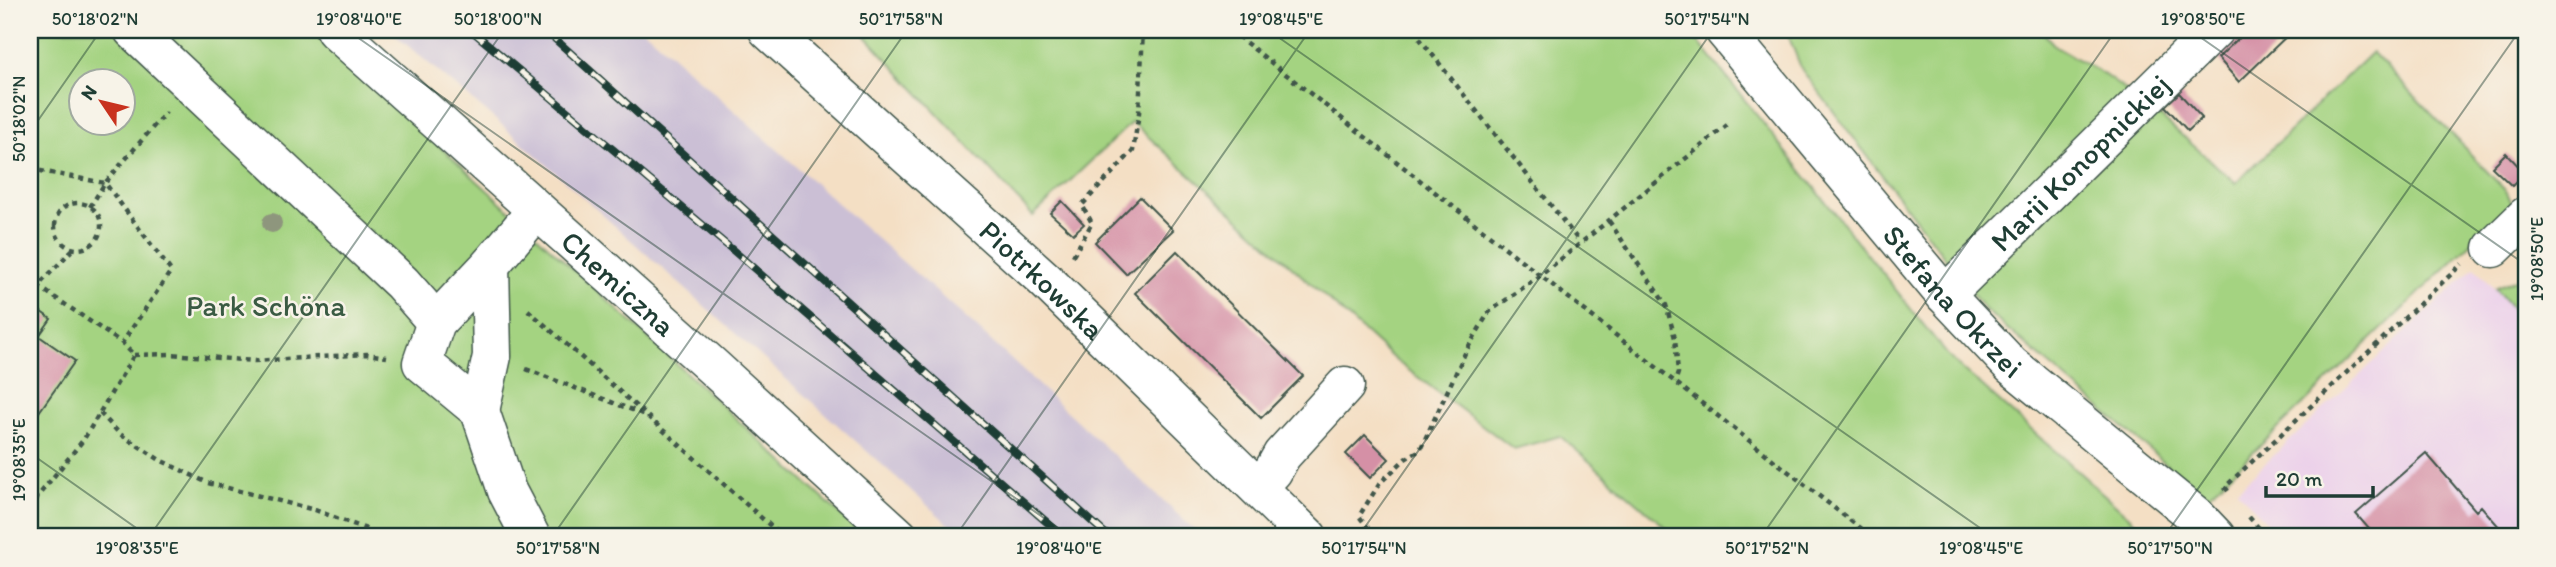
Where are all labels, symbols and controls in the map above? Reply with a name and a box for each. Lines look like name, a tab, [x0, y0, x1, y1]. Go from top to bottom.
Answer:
text: 50°18'02"N	[52, 8, 138, 30]
text: 19°08'40"E	[316, 8, 402, 30]
text: 50°18'00"N	[454, 8, 542, 30]
text: 50°17'58"N	[859, 8, 943, 30]
text: 19°08'45"E	[1239, 8, 1323, 30]
text: 50°17'54"N	[1664, 8, 1750, 30]
text: 19°08'50"E	[2161, 8, 2245, 30]
north arrow	[66, 66, 136, 136]
street label: Marii Konopnickiej	[1982, 66, 2177, 259]
text: 50°18'02"N	[8, 76, 30, 162]
text: N	[75, 81, 102, 104]
street label: Piotrkowska	[972, 212, 1113, 347]
street label: Stefana Okrzei	[1876, 217, 2030, 386]
text: 19°08'50"E	[2526, 217, 2548, 301]
street label: Chemiczna	[554, 222, 684, 344]
park label: Park Schöna	[186, 287, 346, 324]
text: 19°08'35"E	[8, 418, 30, 502]
scale bar	[2266, 455, 2372, 499]
text: 20 m	[2276, 466, 2323, 491]
text: 19°08'35"E	[95, 537, 179, 559]
text: 50°17'58"N	[516, 537, 600, 559]
text: 19°08'40"E	[1016, 537, 1102, 559]
text: 50°17'54"N	[1321, 537, 1407, 559]
text: 50°17'52"N	[1725, 537, 1809, 559]
text: 19°08'45"E	[1939, 537, 2023, 559]
text: 50°17'50"N	[2127, 537, 2213, 559]

